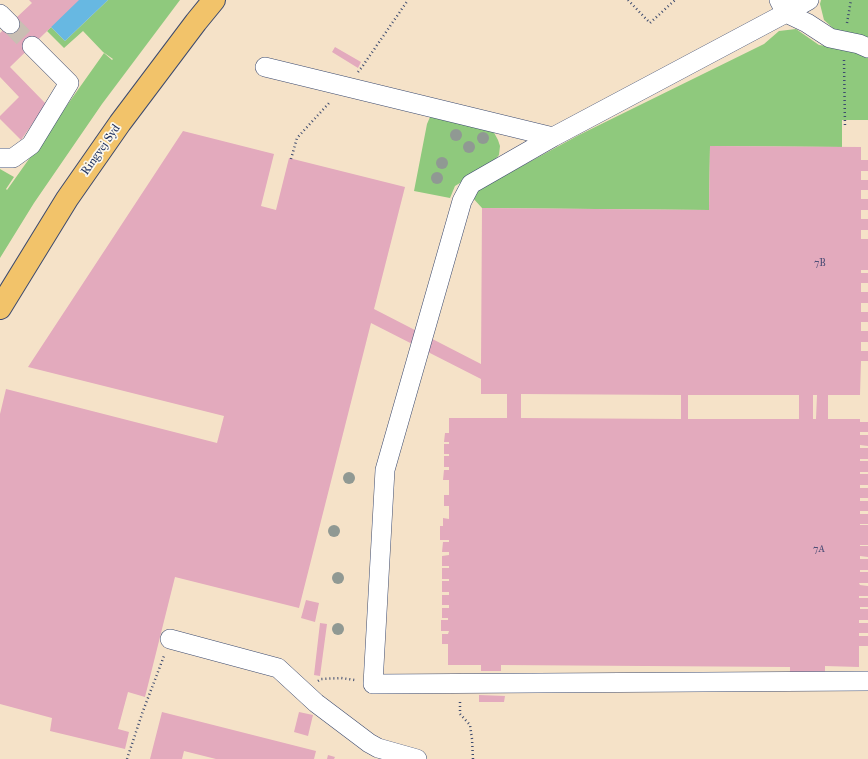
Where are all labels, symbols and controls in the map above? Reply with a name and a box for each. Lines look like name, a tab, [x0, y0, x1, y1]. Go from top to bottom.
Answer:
street label: Ringvej Syd	[78, 122, 124, 178]
house number: 7B	[814, 258, 826, 270]
house number: 7A	[813, 544, 825, 556]

